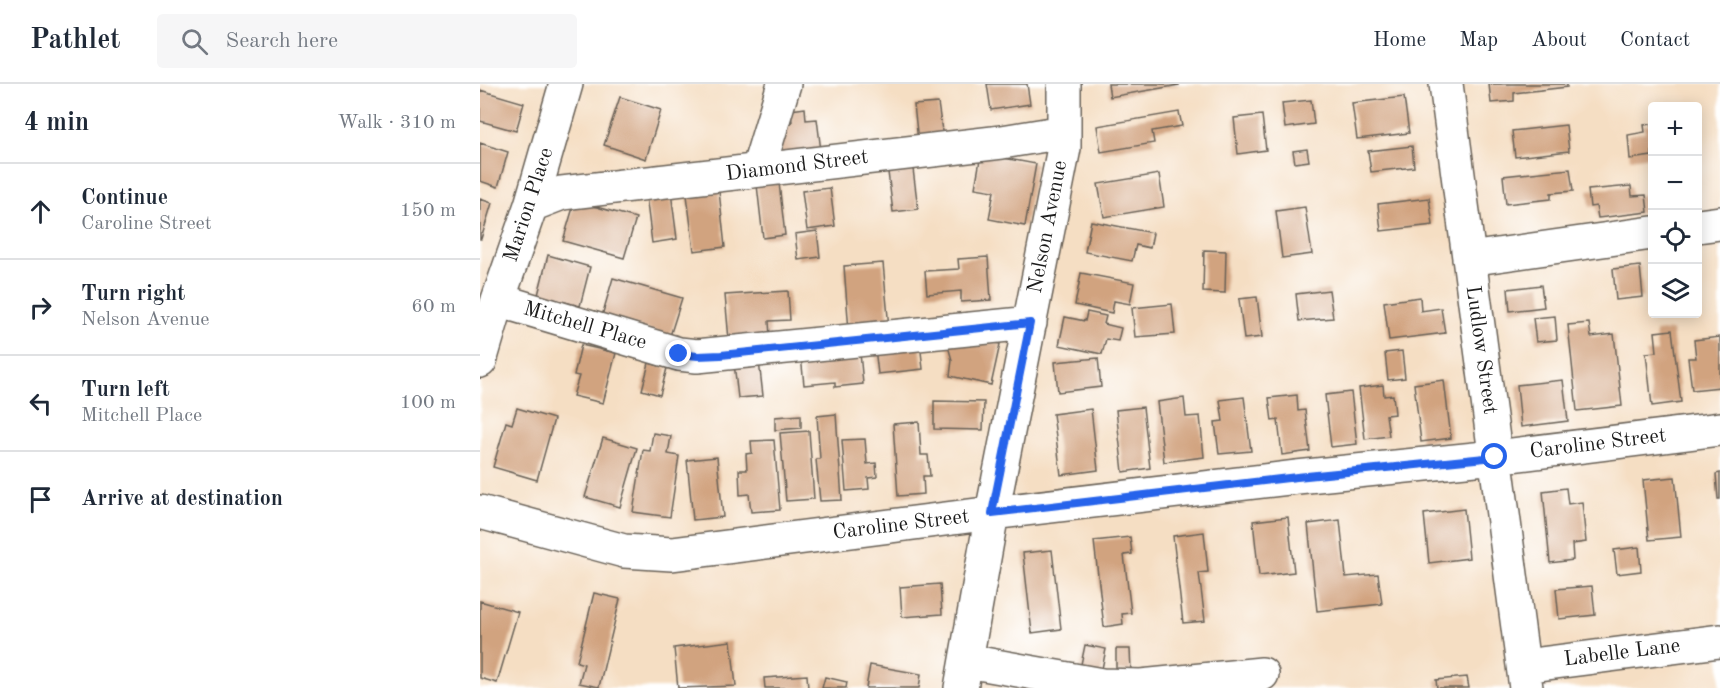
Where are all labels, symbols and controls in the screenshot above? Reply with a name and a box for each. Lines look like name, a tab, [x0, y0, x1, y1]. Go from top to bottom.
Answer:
search box	[157, 14, 577, 68]
icon: search	[178, 25, 211, 58]
text: Pathlet	[30, 27, 121, 55]
text: Search here	[226, 30, 338, 52]
text: Home	[1373, 30, 1426, 51]
text: Map	[1459, 30, 1498, 51]
text: About	[1531, 30, 1587, 51]
text: Contact	[1620, 30, 1690, 51]
map controls	[1648, 102, 1702, 318]
button: +	[1648, 102, 1702, 156]
text: 4 min	[24, 110, 89, 136]
text: Walk · 310 m	[337, 113, 456, 133]
street label: Marion Place	[501, 145, 557, 265]
street label: Diamond Street	[725, 147, 869, 185]
button: −	[1648, 156, 1702, 210]
street label: Nelson Avenue	[1025, 159, 1071, 295]
text: Continue	[81, 187, 168, 209]
icon: ahead	[24, 195, 57, 228]
text: 150 m	[400, 201, 456, 221]
button: locate	[1648, 210, 1702, 264]
text: Caroline Street	[81, 214, 212, 234]
button: layers	[1648, 264, 1702, 318]
text: Turn right	[81, 283, 185, 305]
street label: Ludlow Street	[1462, 284, 1500, 416]
icon: right	[24, 291, 57, 324]
text: 60 m	[411, 297, 456, 317]
street label: Mitchell Place	[521, 298, 649, 354]
text: Nelson Avenue	[81, 310, 210, 330]
route end	[665, 340, 691, 366]
text: Turn left	[81, 379, 170, 401]
icon: left	[24, 387, 57, 420]
text: 100 m	[400, 393, 456, 413]
text: Mitchell Place	[81, 406, 202, 426]
street label: Caroline Street	[1529, 425, 1667, 463]
route start	[1481, 443, 1507, 469]
icon: arrive	[24, 483, 57, 516]
text: Arrive at destination	[81, 488, 283, 510]
street label: Caroline Street	[832, 506, 970, 544]
street label: Labelle Lane	[1563, 635, 1681, 671]

